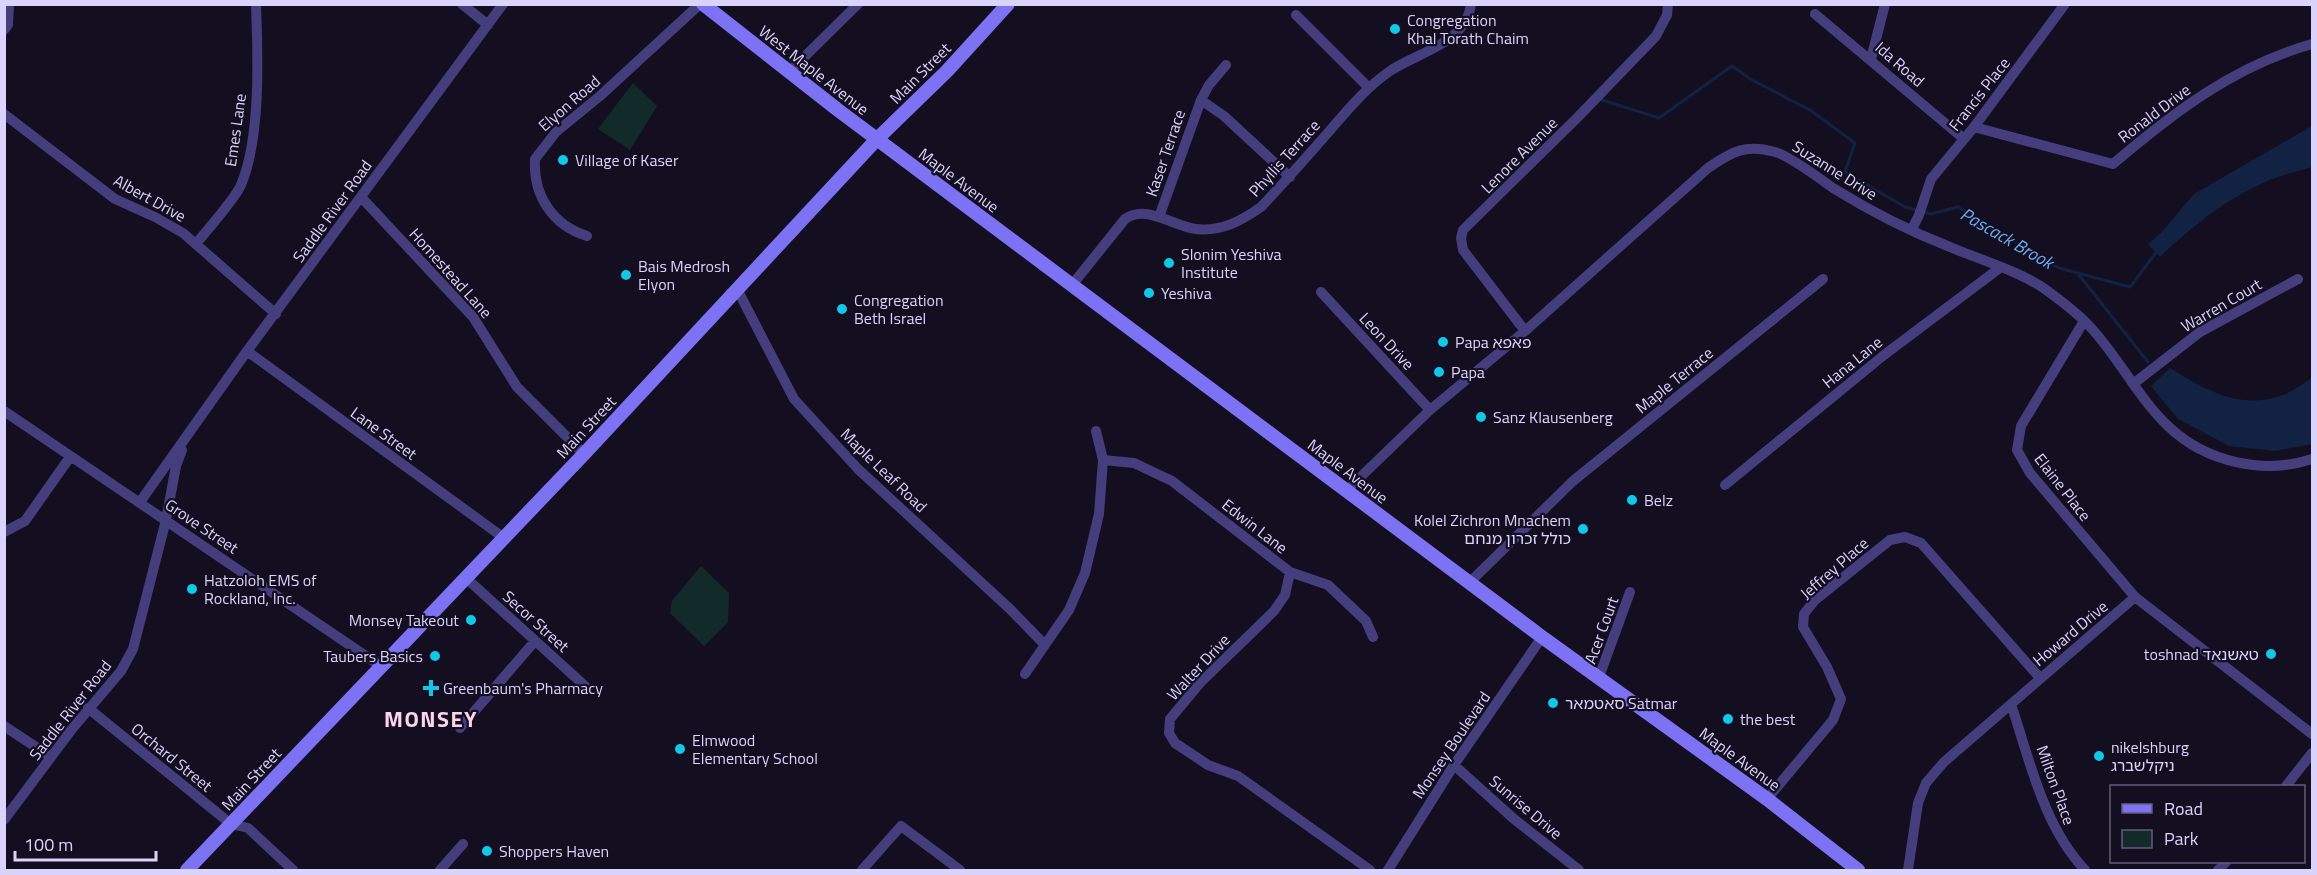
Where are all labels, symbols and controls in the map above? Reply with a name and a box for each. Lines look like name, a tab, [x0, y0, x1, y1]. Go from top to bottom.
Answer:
place label: Congregation Khal Torath Chaim	[1407, 8, 1529, 50]
street label: West Maple Avenue	[754, 19, 874, 121]
marker: Congregation Khal Torath Chaim	[1388, 22, 1402, 36]
street label: Ida Road	[1870, 36, 1930, 92]
street label: Main Street	[884, 37, 956, 109]
street label: Francis Place	[1943, 52, 2015, 136]
street label: Elyon Road	[533, 69, 605, 137]
street label: Ronald Drive	[2113, 78, 2195, 148]
street label: Emes Lane	[218, 92, 252, 168]
street label: Kaser Terrace	[1139, 106, 1191, 200]
street label: Lenore Avenue	[1475, 111, 1563, 199]
street label: Phyllis Terrace	[1243, 114, 1325, 202]
street label: Suzanne Drive	[1788, 134, 1882, 206]
street label: Maple Avenue	[914, 142, 1004, 218]
place label: Village of Kaser	[575, 148, 679, 172]
marker: Village of Kaser	[556, 153, 570, 167]
street label: Saddle River Road	[287, 155, 377, 267]
street label: Albert Drive	[109, 168, 191, 228]
water label: Pascack Brook	[1955, 200, 2060, 277]
street label: Homestead Lane	[404, 223, 498, 323]
place label: Slonim Yeshiva Institute	[1181, 242, 1282, 284]
place label: Bais Medrosh Elyon	[638, 254, 730, 296]
marker: Slonim Yeshiva Institute	[1162, 256, 1176, 270]
marker: Bais Medrosh Elyon	[619, 268, 633, 282]
street label: Warren Court	[2176, 272, 2266, 338]
place label: Yeshiva	[1161, 281, 1212, 305]
marker: Yeshiva	[1142, 286, 1156, 300]
place label: Congregation Beth Israel	[854, 288, 944, 330]
marker: Congregation Beth Israel	[835, 302, 849, 316]
street label: Leon Drive	[1354, 307, 1420, 375]
place label: Papa פאפא	[1455, 330, 1532, 354]
street label: Hana Lane	[1817, 330, 1887, 394]
marker: Papa פאפא	[1436, 335, 1450, 349]
street label: Maple Terrace	[1630, 341, 1718, 419]
place label: Papa	[1451, 360, 1485, 384]
marker: Papa	[1432, 365, 1446, 379]
street label: Main Street	[551, 390, 622, 464]
street label: Lane Street	[346, 401, 423, 466]
place label: Sanz Klausenberg	[1493, 405, 1613, 429]
marker: Sanz Klausenberg	[1474, 410, 1488, 424]
street label: Maple Leaf Road	[835, 422, 933, 518]
street label: Maple Avenue	[1303, 433, 1393, 509]
street label: Elaine Place	[2029, 448, 2097, 526]
place label: Belz	[1644, 488, 1673, 512]
street label: Grove Street	[160, 493, 244, 560]
street label: Edwin Lane	[1217, 493, 1293, 559]
marker: Belz	[1625, 493, 1639, 507]
place label: Kolel Zichron Mnachem כולל זכרון מנחם	[1414, 508, 1571, 550]
marker: Kolel Zichron Mnachem כולל זכרון מנחם	[1576, 522, 1590, 536]
street label: Jeffrey Place	[1794, 531, 1874, 605]
place label: Hatzoloh EMS of Rockland, Inc.	[204, 568, 317, 610]
marker: Hatzoloh EMS of Rockland, Inc.	[185, 582, 199, 596]
street label: Secor Street	[497, 585, 575, 658]
street label: Acer Court	[1578, 593, 1624, 667]
street label: Howard Drive	[2027, 594, 2113, 672]
place label: Monsey Takeout	[349, 608, 459, 632]
marker: Monsey Takeout	[464, 613, 478, 627]
street label: Walter Drive	[1161, 628, 1235, 706]
place label: toshnad טאשנאד	[2144, 642, 2259, 666]
place label: Taubers Basics	[323, 644, 423, 668]
marker: toshnad טאשנאד	[2264, 647, 2278, 661]
marker: Taubers Basics	[428, 649, 442, 663]
street label: Saddle River Road	[23, 655, 117, 765]
place label: Greenbaum's Pharmacy	[443, 676, 603, 700]
marker: Greenbaum's Pharmacy	[424, 681, 438, 695]
street label: Monsey Boulevard	[1406, 687, 1496, 803]
place label: סאטמאר Satmar	[1565, 691, 1678, 715]
marker: סאטמאר Satmar	[1546, 696, 1560, 710]
district label: MONSEY	[384, 702, 478, 736]
place label: the best	[1740, 707, 1796, 731]
marker: the best	[1721, 712, 1735, 726]
street label: Orchard Street	[126, 717, 218, 797]
street label: Maple Avenue	[1694, 721, 1786, 797]
place label: Elmwood Elementary School	[692, 728, 818, 770]
place label: nikelshburg ניקלשברג	[2111, 735, 2189, 777]
street label: Main Street	[216, 742, 287, 816]
marker: Elmwood Elementary School	[673, 742, 687, 756]
street label: Milton Place	[2031, 742, 2081, 828]
marker: nikelshburg ניקלשברג	[2092, 749, 2106, 763]
street label: Sunrise Drive	[1484, 769, 1568, 845]
legend	[2110, 785, 2305, 863]
text: Road	[2164, 795, 2203, 822]
scale bar	[15, 824, 156, 862]
text: Park	[2164, 825, 2199, 852]
text: 100 m	[24, 831, 73, 858]
place label: Shoppers Haven	[499, 839, 609, 863]
marker: Shoppers Haven	[480, 844, 494, 858]

